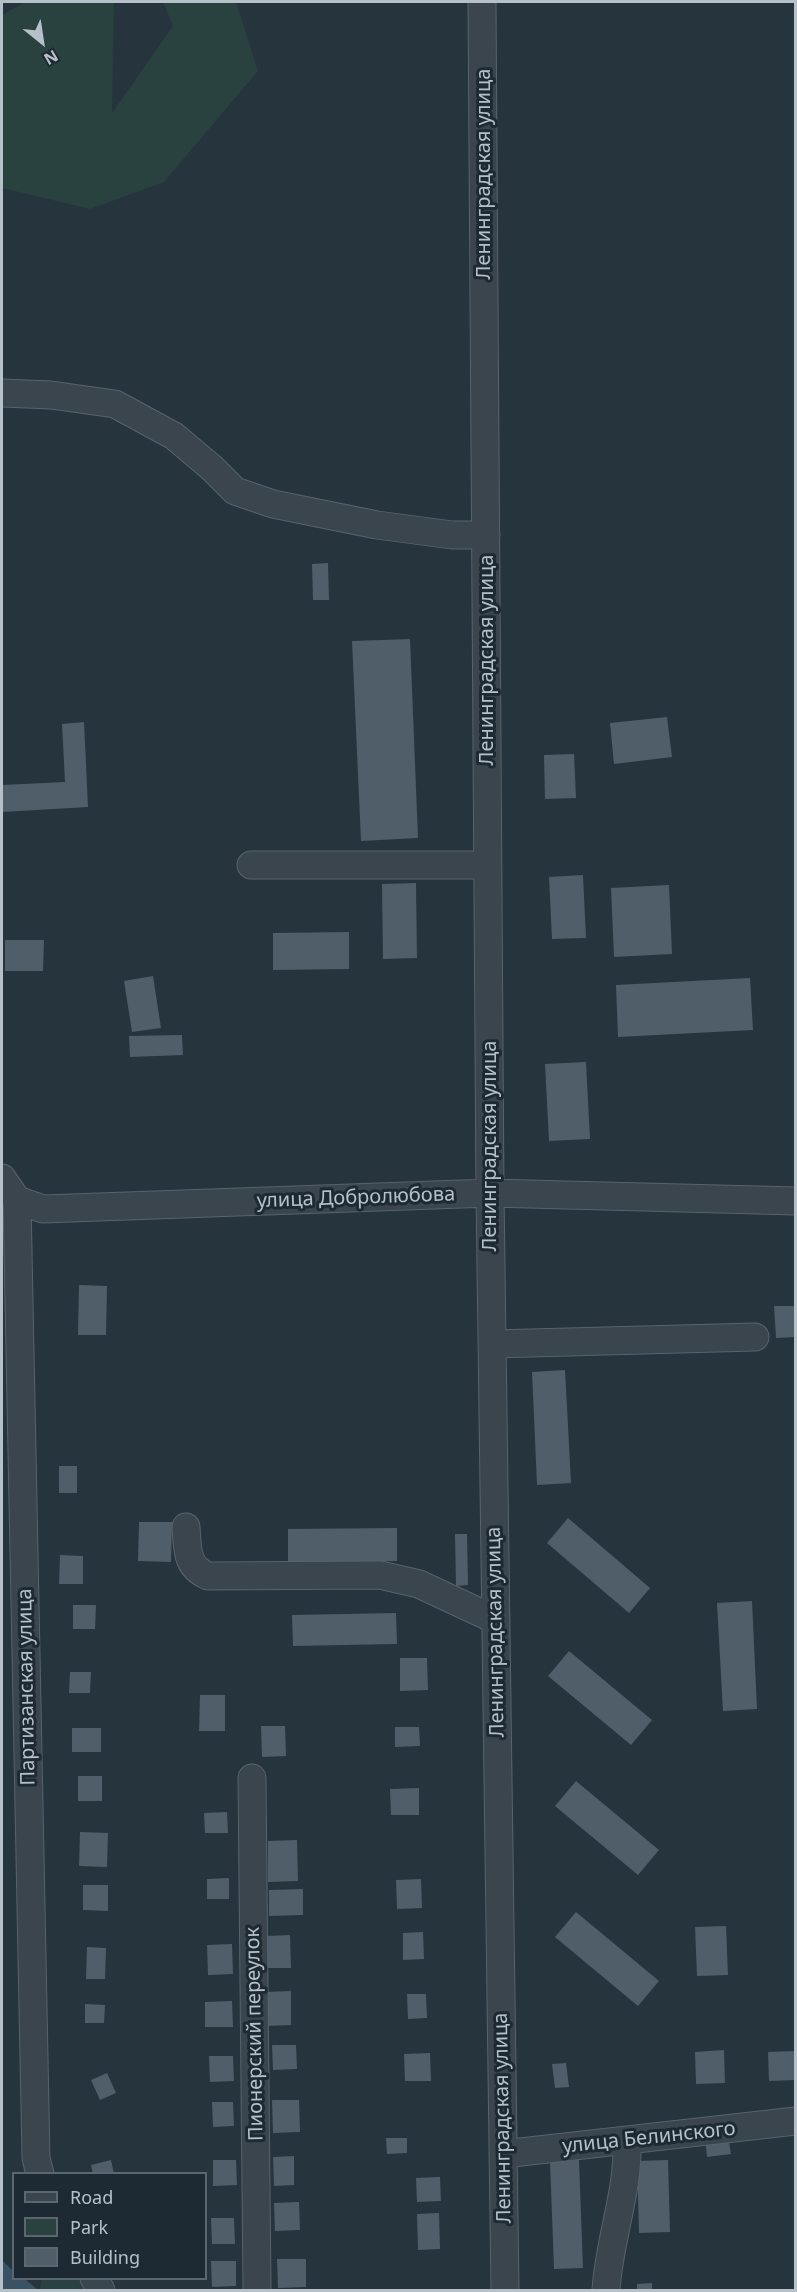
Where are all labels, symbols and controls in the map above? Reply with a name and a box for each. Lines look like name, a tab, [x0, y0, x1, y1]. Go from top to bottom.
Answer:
north arrow	[12, 12, 72, 72]
text: N	[40, 45, 62, 70]
street label: Ленинградская улица	[472, 69, 496, 279]
street label: Ленинградская улица	[475, 555, 499, 765]
street label: Ленинградская улица	[478, 1041, 502, 1251]
street label: улица Добролюбова	[257, 1183, 455, 1213]
street label: Ленинградская улица	[482, 1526, 510, 1738]
street label: Партизанская улица	[13, 1588, 41, 1786]
street label: Пионерский переулок	[241, 1927, 269, 2141]
street label: Ленинградская улица	[489, 2012, 517, 2224]
street label: улица Белинского	[561, 2117, 737, 2159]
legend	[12, 2172, 207, 2280]
text: Road	[70, 2185, 113, 2209]
text: Park	[70, 2215, 108, 2239]
text: Building	[70, 2245, 140, 2269]

